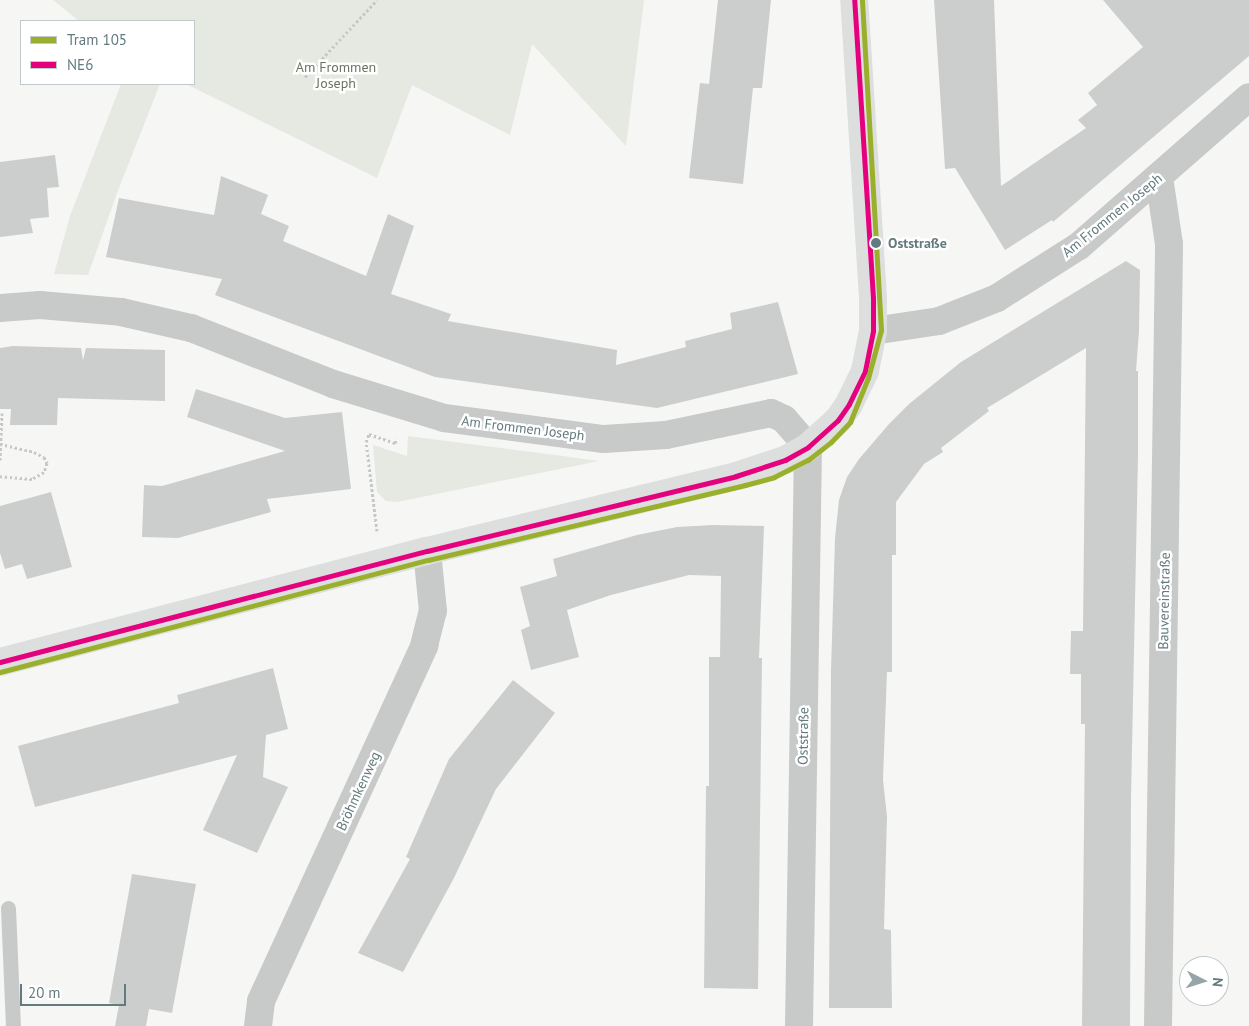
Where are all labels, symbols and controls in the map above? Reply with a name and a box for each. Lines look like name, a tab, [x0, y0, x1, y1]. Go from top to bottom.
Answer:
legend	[20, 20, 195, 85]
text: Tram 105	[67, 30, 127, 49]
text: NE6	[67, 55, 93, 74]
park label: Am Frommen Joseph	[296, 59, 376, 92]
street label: Am Frommen Joseph	[1059, 169, 1165, 261]
marker: Oststraße	[868, 235, 884, 251]
place label: Oststraße	[888, 235, 947, 251]
street label: Am Frommen Joseph	[461, 412, 585, 444]
street label: Bauvereinstraße	[1155, 552, 1173, 650]
street label: Oststraße	[794, 707, 812, 765]
street label: Bröhmkenweg	[332, 749, 384, 833]
north arrow	[1179, 956, 1229, 1006]
scale bar	[22, 974, 129, 1006]
text: N	[1209, 977, 1227, 988]
text: 20 m	[28, 983, 61, 1002]

